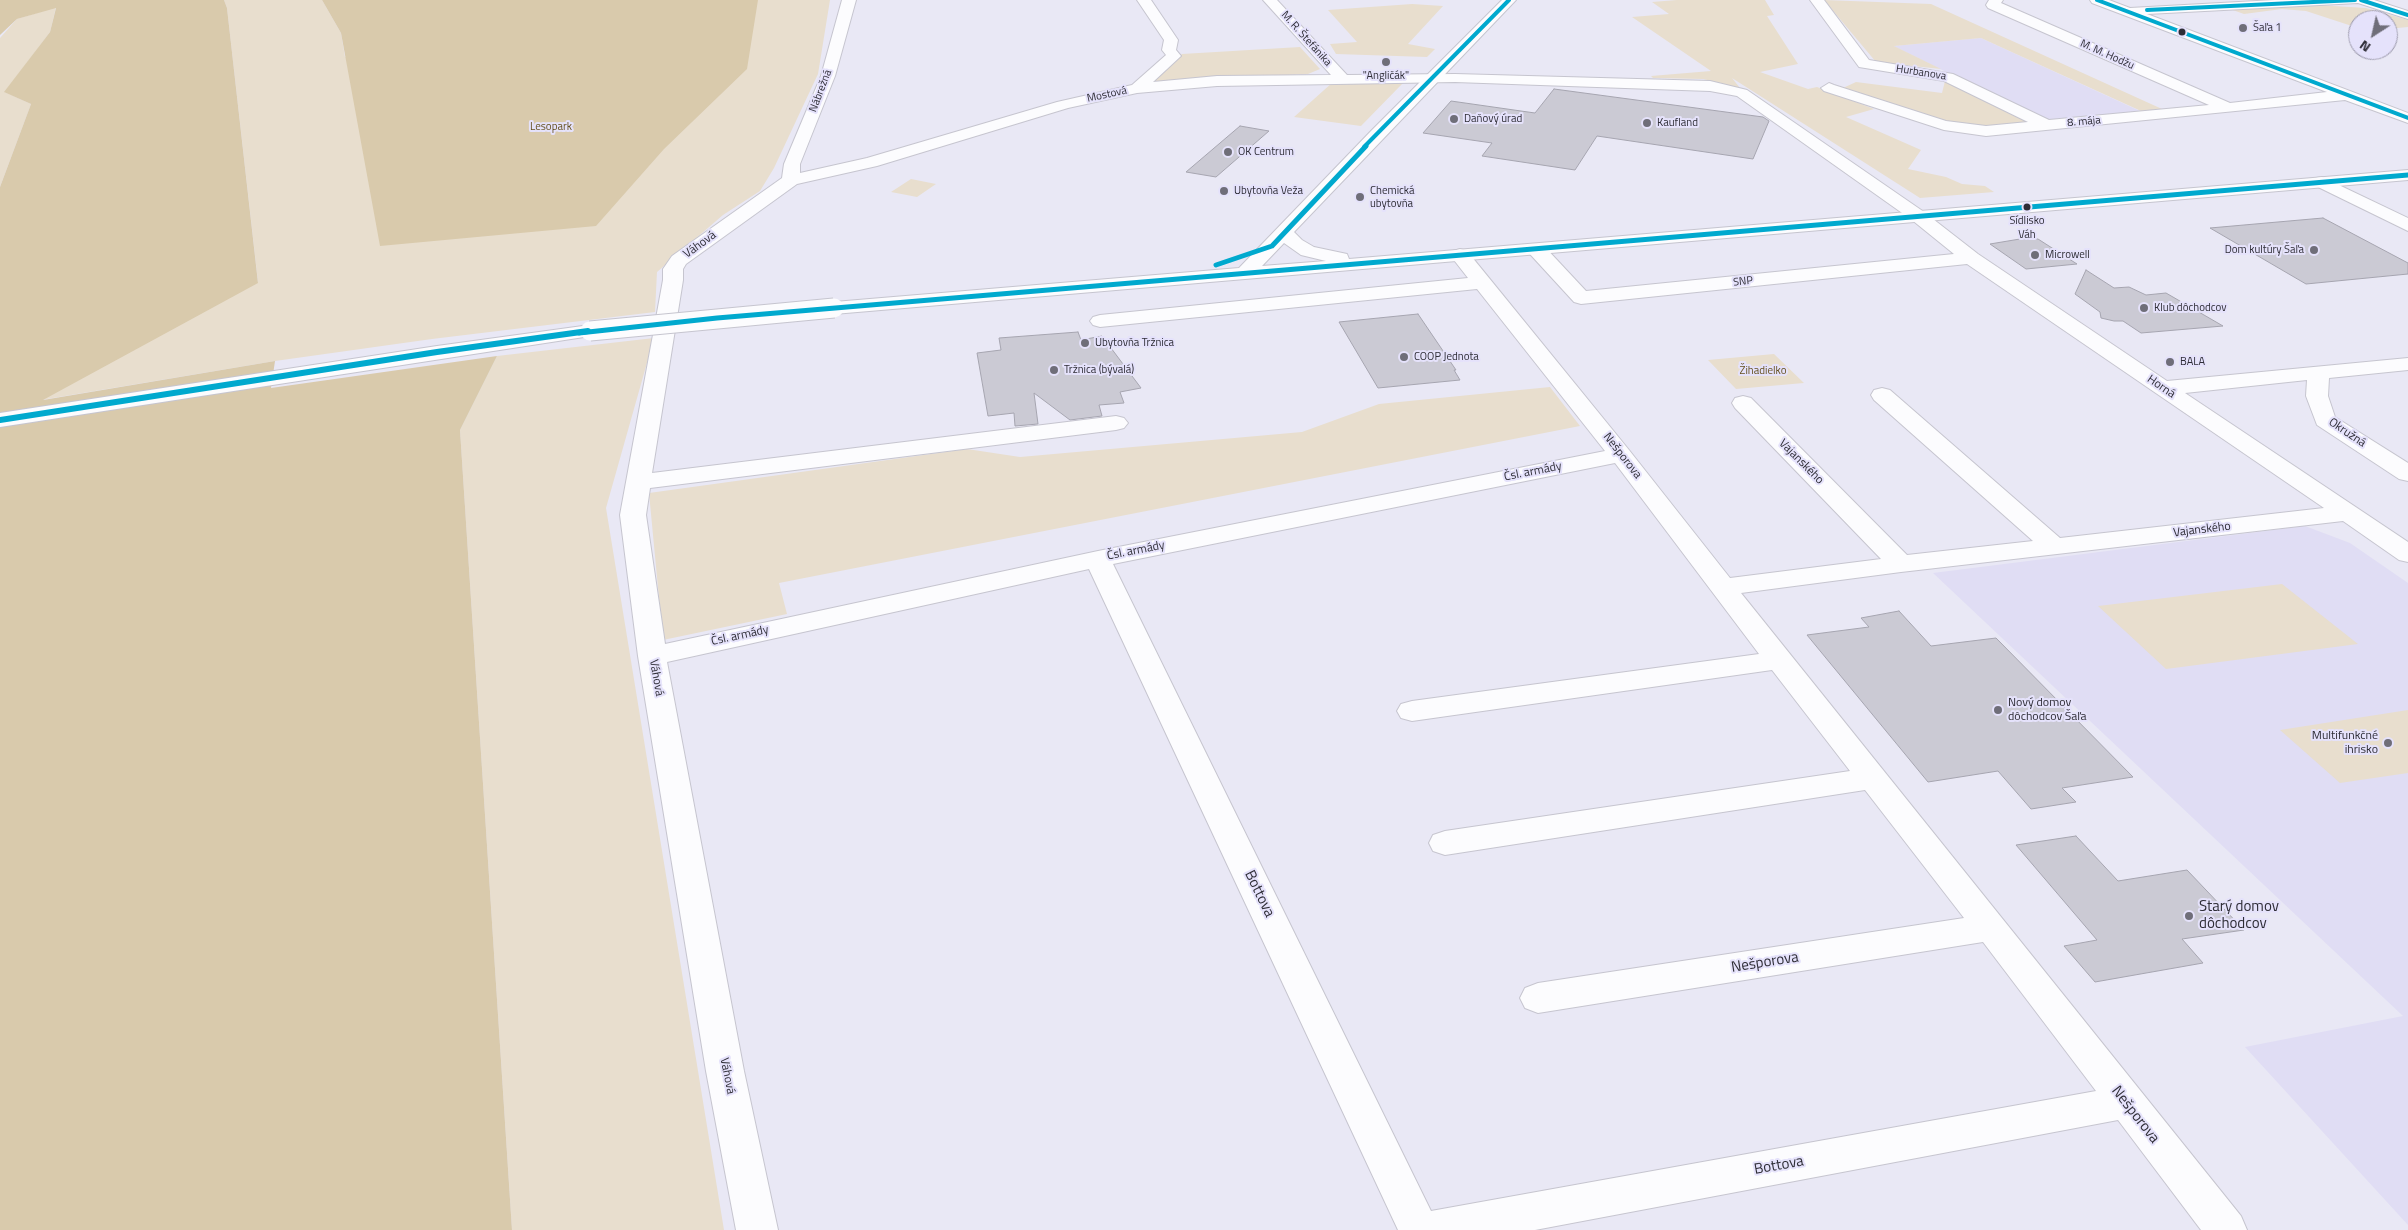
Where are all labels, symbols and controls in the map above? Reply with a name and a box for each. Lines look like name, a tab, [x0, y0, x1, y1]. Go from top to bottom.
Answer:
street label: M. R. Štefánika	[1278, 9, 1334, 69]
north arrow	[2348, 10, 2398, 60]
place label: Šaľa 1	[2253, 21, 2282, 35]
marker: Šaľa 1	[2237, 22, 2249, 34]
unlabelled marker	[2177, 27, 2187, 37]
text: N	[2355, 35, 2375, 58]
street label: M. M. Hodžu	[2078, 37, 2136, 73]
marker: "Angličák"	[1380, 56, 1392, 68]
street label: Hurbanova	[1895, 63, 1947, 83]
street label: Nábrežná	[807, 68, 835, 114]
place label: "Angličák"	[1363, 69, 1409, 83]
street label: Mostová	[1086, 84, 1128, 106]
place label: Daňový úrad	[1464, 112, 1522, 126]
marker: Daňový úrad	[1448, 113, 1460, 125]
street label: 8. mája	[2067, 114, 2101, 130]
place label: Kaufland	[1657, 116, 1698, 130]
marker: Kaufland	[1641, 117, 1653, 129]
park label: Lesopark	[530, 120, 572, 134]
place label: OK Centrum	[1238, 145, 1294, 159]
marker: OK Centrum	[1222, 146, 1234, 158]
place label: Ubytovňa Veža	[1234, 184, 1303, 198]
place label: Chemická ubytovňa	[1370, 184, 1415, 210]
marker: Ubytovňa Veža	[1218, 185, 1230, 197]
marker: Chemická ubytovňa	[1354, 191, 1366, 203]
marker: Sídlisko Váh	[2022, 202, 2032, 212]
place label: Sídlisko Váh	[2009, 214, 2045, 240]
street label: Váhová	[681, 228, 719, 262]
place label: Dom kultúry Šaľa	[2225, 243, 2304, 257]
marker: Dom kultúry Šaľa	[2308, 244, 2320, 256]
place label: Microwell	[2045, 248, 2090, 262]
marker: Microwell	[2029, 249, 2041, 261]
street label: SNP	[1732, 274, 1754, 290]
place label: Klub dôchodcov	[2154, 301, 2227, 315]
marker: Klub dôchodcov	[2138, 302, 2150, 314]
place label: Ubytovňa Tržnica	[1095, 336, 1174, 350]
marker: Ubytovňa Tržnica	[1079, 337, 1091, 349]
place label: COOP Jednota	[1414, 350, 1479, 364]
marker: COOP Jednota	[1398, 351, 1410, 363]
place label: BALA	[2180, 355, 2205, 369]
marker: BALA	[2164, 356, 2176, 368]
place label: Tržnica (bývalá)	[1064, 363, 1134, 377]
marker: Tržnica (bývalá)	[1048, 364, 1060, 376]
park label: Žihadielko	[1740, 364, 1786, 378]
street label: Horná	[2144, 372, 2178, 402]
street label: Okružná	[2326, 415, 2368, 451]
street label: Nešporova	[1600, 430, 1644, 482]
street label: Vajanského	[1775, 436, 1827, 488]
street label: Čsl. armády	[1503, 459, 1563, 485]
street label: Vajanského	[2172, 519, 2232, 541]
street label: Čsl. armády	[1106, 538, 1166, 564]
street label: Čsl. armády	[710, 623, 770, 649]
street label: Váhová	[646, 659, 666, 697]
place label: Nový domov dôchodcov Šaľa	[2008, 696, 2087, 724]
marker: Nový domov dôchodcov Šaľa	[1992, 704, 2004, 716]
place label: Multifunkčné ihrisko	[2312, 729, 2378, 757]
marker: Multifunkčné ihrisko	[2382, 737, 2394, 749]
street label: Bottova	[1240, 868, 1278, 920]
place label: Starý domov dôchodcov	[2199, 898, 2279, 933]
marker: Starý domov dôchodcov	[2183, 910, 2195, 922]
street label: Nešporova	[1730, 949, 1800, 977]
street label: Váhová	[716, 1056, 738, 1096]
street label: Nešporova	[2107, 1083, 2163, 1147]
street label: Bottova	[1753, 1153, 1805, 1179]

